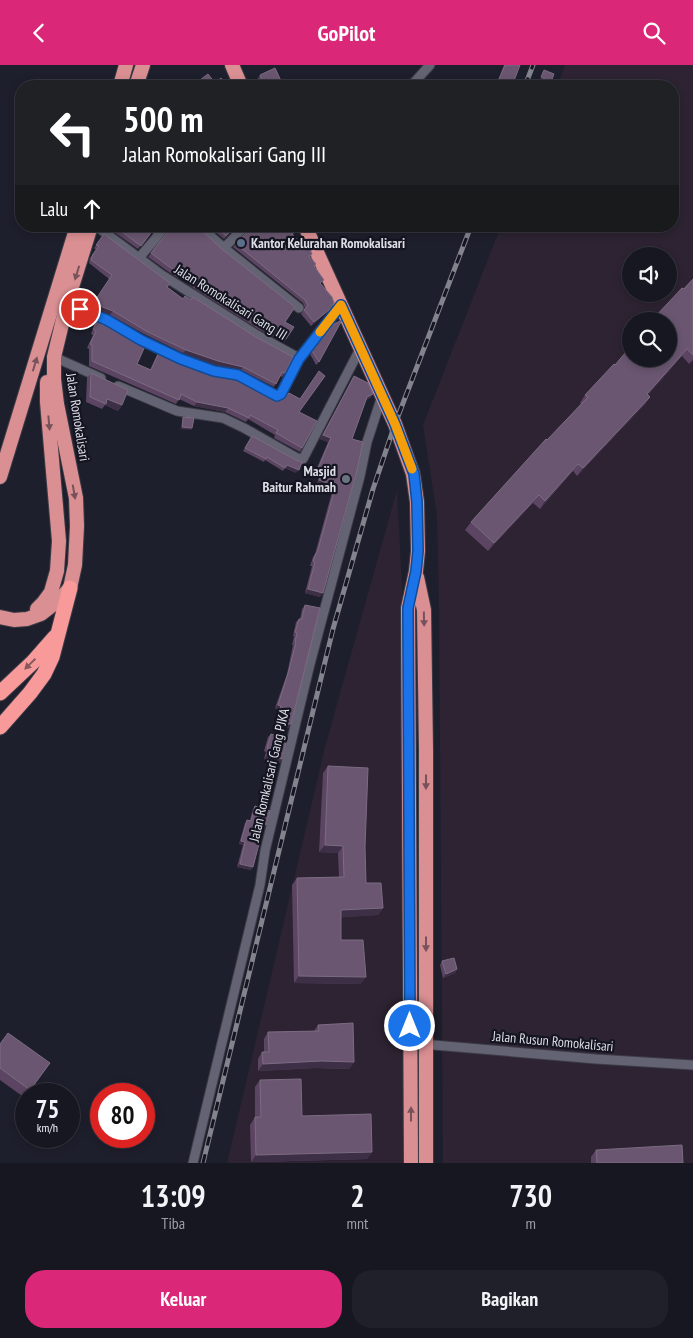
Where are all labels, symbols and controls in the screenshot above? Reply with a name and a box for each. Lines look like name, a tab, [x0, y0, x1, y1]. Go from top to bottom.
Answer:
icon: back	[25, 19, 53, 47]
text: GoPilot	[318, 19, 375, 47]
icon: search	[640, 19, 668, 47]
text: 500 m	[123, 96, 204, 142]
icon: left	[40, 100, 105, 165]
text: Jalan Romokalisari Gang III	[123, 140, 326, 168]
icon: ahead	[78, 195, 106, 223]
text: Lalu	[40, 197, 68, 221]
place label: Kantor Kelurahan Romokalisari	[251, 234, 405, 252]
marker: Kantor Kelurahan Romokalisari	[235, 237, 247, 249]
map controls	[622, 247, 677, 367]
button: sound	[622, 247, 677, 302]
street label: Jalan Romokalisari Gang III	[171, 260, 291, 344]
one-way arrow	[72, 265, 80, 280]
pin	[59, 288, 101, 330]
icon: arrive	[66, 295, 94, 323]
button: search	[622, 312, 677, 367]
one-way arrow	[31, 356, 39, 371]
street label: Jalan Romokalisari	[62, 371, 94, 462]
one-way arrow	[45, 415, 53, 431]
place label: Masjid Baitur Rahmah	[262, 462, 336, 496]
marker: Masjid Baitur Rahmah	[340, 473, 352, 485]
one-way arrow	[71, 484, 79, 500]
one-way arrow	[420, 612, 428, 628]
one-way arrow	[24, 658, 36, 670]
street label: Jalan Romkalisari Gang PJKA	[245, 706, 293, 844]
one-way arrow	[422, 774, 430, 790]
one-way arrow	[422, 937, 430, 953]
position arrow	[383, 999, 435, 1051]
street label: Jalan Rusun Romokalisari	[491, 1027, 614, 1055]
speed limit sign: 80	[90, 1083, 155, 1148]
text: 75	[36, 1093, 59, 1125]
one-way arrow	[407, 1106, 415, 1122]
text: km/h	[37, 1120, 58, 1135]
text: 13:09	[141, 1176, 206, 1215]
text: 2	[350, 1176, 365, 1215]
text: 730	[509, 1176, 552, 1215]
text: Tiba	[161, 1213, 185, 1233]
text: mnt	[346, 1213, 368, 1233]
text: m	[525, 1213, 536, 1233]
button: Keluar	[25, 1270, 342, 1328]
button: Bagikan	[352, 1270, 668, 1328]

